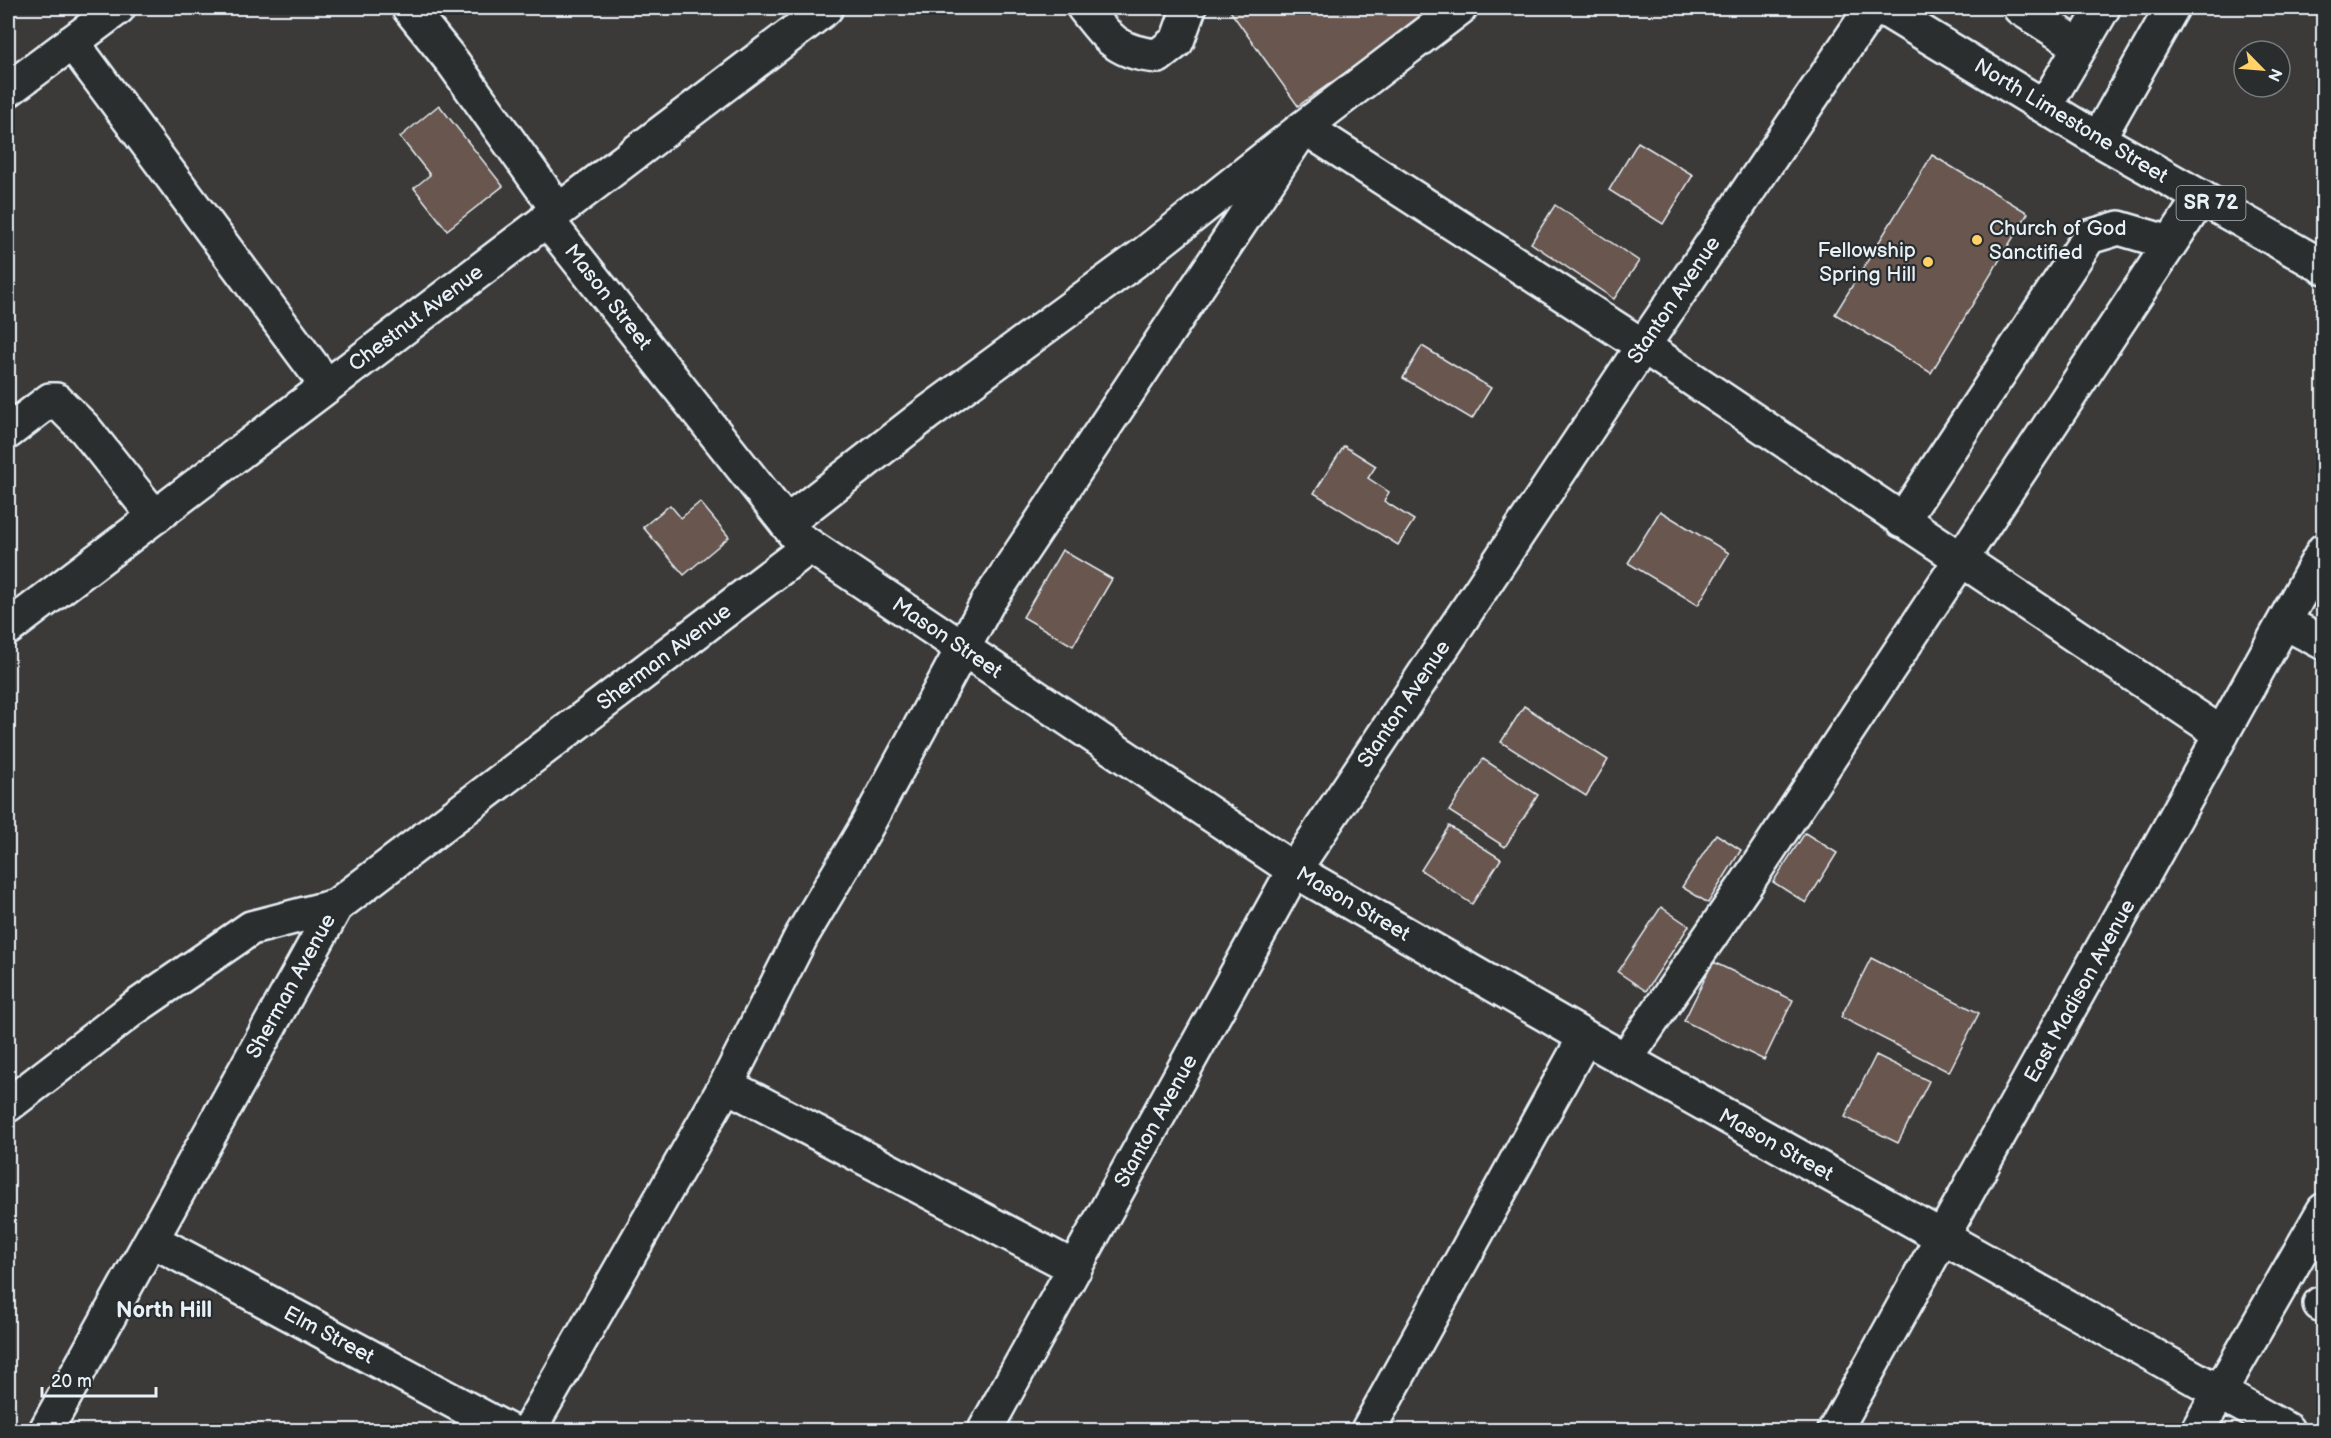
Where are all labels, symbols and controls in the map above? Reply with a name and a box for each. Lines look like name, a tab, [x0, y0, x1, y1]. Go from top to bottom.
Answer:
north arrow	[2232, 39, 2292, 99]
street label: North Limestone Street	[1970, 53, 2173, 189]
text: N	[2263, 65, 2285, 84]
road number: SR 72	[2176, 186, 2246, 220]
place label: Church of God Sanctified	[1989, 216, 2126, 265]
street label: Stanton Avenue	[1622, 232, 1726, 368]
marker: Church of God Sanctified	[1970, 233, 1984, 247]
place label: Fellowship Spring Hill	[1817, 238, 1916, 287]
street label: Mason Street	[559, 239, 657, 355]
marker: Fellowship Spring Hill	[1921, 255, 1935, 269]
street label: Chestnut Avenue	[344, 259, 488, 377]
street label: Mason Street	[887, 592, 1007, 684]
street label: Sherman Avenue	[592, 598, 736, 716]
street label: Stanton Avenue	[1352, 636, 1456, 772]
street label: Mason Street	[1292, 861, 1415, 947]
street label: East Madison Avenue	[2019, 895, 2141, 1087]
street label: Sherman Avenue	[241, 909, 341, 1063]
street label: Stanton Avenue	[1109, 1050, 1203, 1192]
street label: Mason Street	[1714, 1103, 1838, 1187]
district label: North Hill	[116, 1297, 212, 1324]
street label: Elm Street	[280, 1301, 379, 1369]
scale bar	[42, 1360, 156, 1398]
text: 20 m	[51, 1371, 92, 1392]

